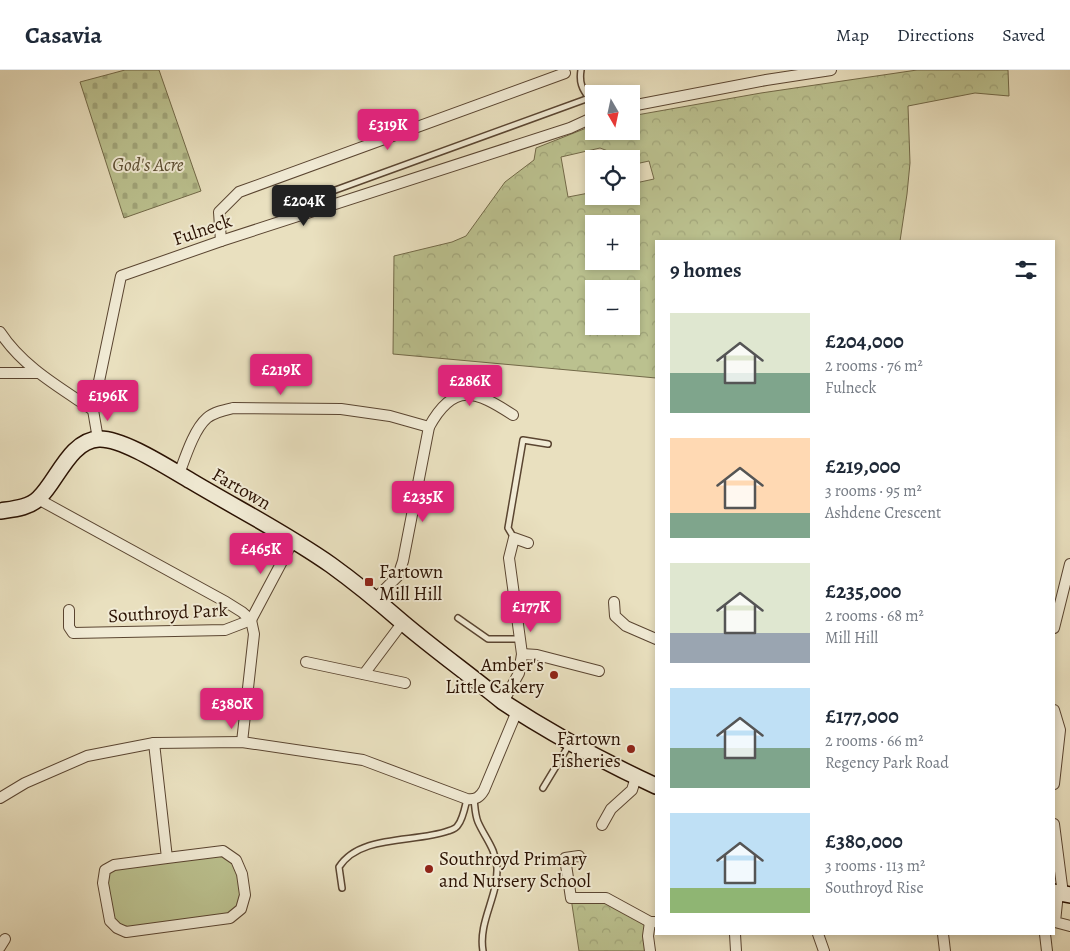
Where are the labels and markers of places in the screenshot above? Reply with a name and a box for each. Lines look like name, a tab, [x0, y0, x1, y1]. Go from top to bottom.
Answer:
pin: £319K	[353, 108, 423, 151]
pin: £204K	[269, 184, 339, 227]
pin: £219K	[246, 354, 316, 396]
pin: £286K	[435, 364, 505, 407]
pin: £196K	[73, 380, 143, 422]
pin: £235K	[388, 480, 458, 523]
pin: £465K	[226, 532, 296, 575]
place label: Fartown Mill Hill	[379, 559, 443, 607]
marker: Fartown Mill Hill	[363, 576, 375, 588]
pin: £177K	[496, 590, 566, 633]
place label: Amber's Little Cakery	[445, 652, 545, 700]
marker: Amber's Little Cakery	[548, 669, 560, 681]
pin: £380K	[197, 688, 267, 730]
place label: Fartown Fisheries	[551, 726, 621, 774]
marker: Fartown Fisheries	[625, 743, 637, 755]
place label: Southroyd Primary and Nursery School	[439, 846, 591, 894]
marker: Southroyd Primary and Nursery School	[423, 863, 435, 875]

